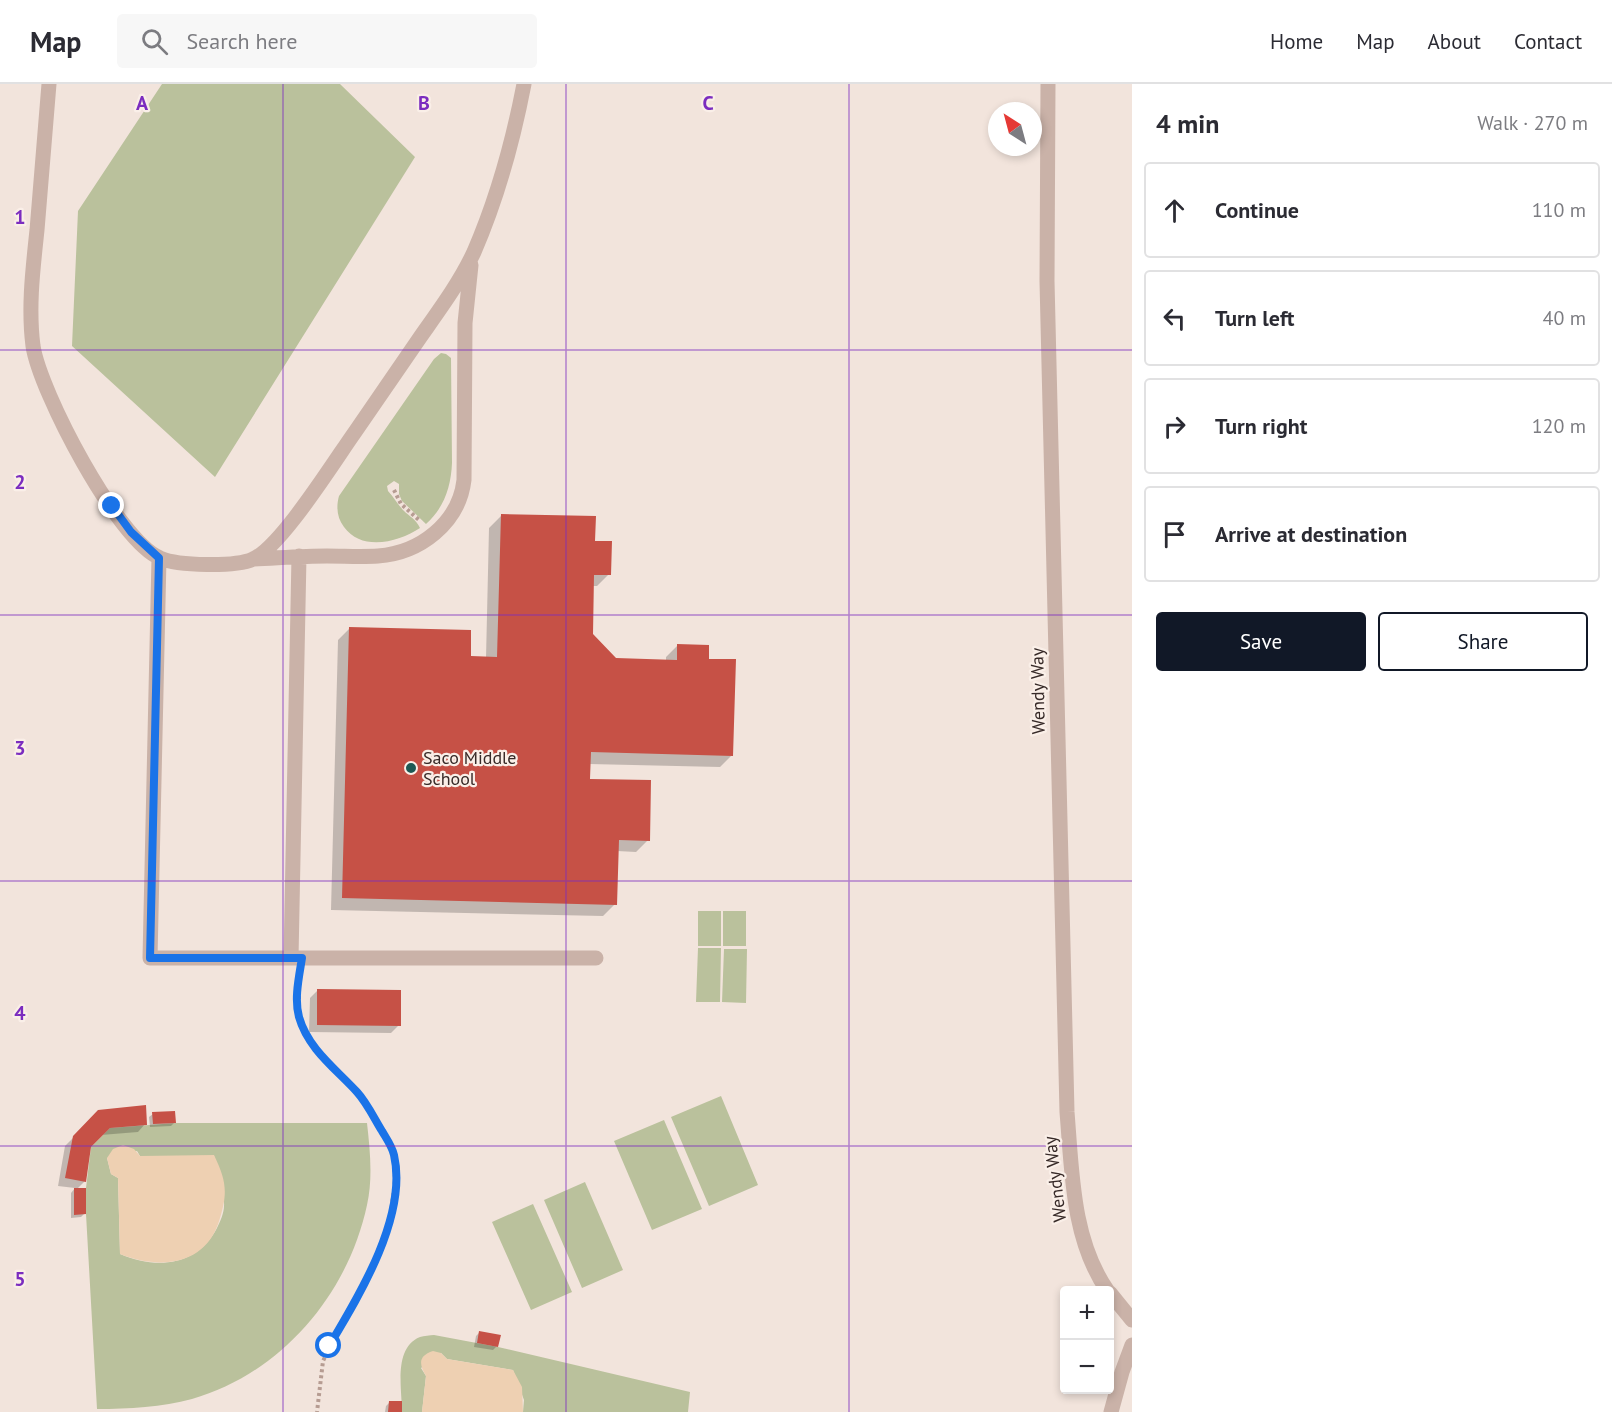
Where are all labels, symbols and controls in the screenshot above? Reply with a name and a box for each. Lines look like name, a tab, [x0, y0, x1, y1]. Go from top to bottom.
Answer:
search box	[117, 14, 537, 68]
text: Map	[30, 23, 81, 60]
icon: search	[138, 25, 171, 58]
text: Search here	[186, 27, 297, 55]
text: Home	[1270, 28, 1323, 55]
text: Map	[1356, 28, 1395, 55]
text: About	[1428, 28, 1481, 55]
text: Contact	[1514, 28, 1582, 55]
text: A	[136, 90, 149, 116]
text: B	[418, 90, 430, 116]
text: C	[702, 90, 714, 116]
north arrow	[988, 102, 1042, 156]
text: 4 min	[1156, 107, 1219, 140]
text: Walk · 270 m	[1477, 110, 1588, 136]
icon: ahead	[1158, 194, 1191, 227]
text: Continue	[1215, 196, 1299, 224]
text: 110 m	[1532, 197, 1586, 223]
text: 1	[14, 204, 26, 230]
icon: left	[1158, 302, 1191, 335]
text: Turn left	[1215, 304, 1295, 332]
text: 40 m	[1543, 305, 1586, 331]
icon: right	[1158, 410, 1191, 443]
text: Turn right	[1215, 412, 1307, 440]
text: 120 m	[1532, 413, 1586, 439]
text: 2	[14, 469, 26, 495]
route end	[98, 492, 124, 518]
icon: arrive	[1158, 518, 1191, 551]
text: Arrive at destination	[1215, 520, 1407, 548]
button: Save	[1156, 612, 1366, 671]
button: Share	[1378, 612, 1588, 671]
street label: Wendy Way	[1025, 647, 1050, 734]
text: 3	[14, 735, 26, 761]
place label: Saco Middle School	[423, 746, 516, 790]
marker: Saco Middle School	[404, 761, 418, 775]
text: 4	[14, 1000, 26, 1026]
street label: Wendy Way	[1038, 1134, 1071, 1223]
text: 5	[14, 1266, 26, 1292]
map controls	[1060, 1286, 1114, 1394]
button: +	[1060, 1286, 1114, 1340]
route start	[315, 1332, 341, 1358]
button: −	[1060, 1340, 1114, 1394]

